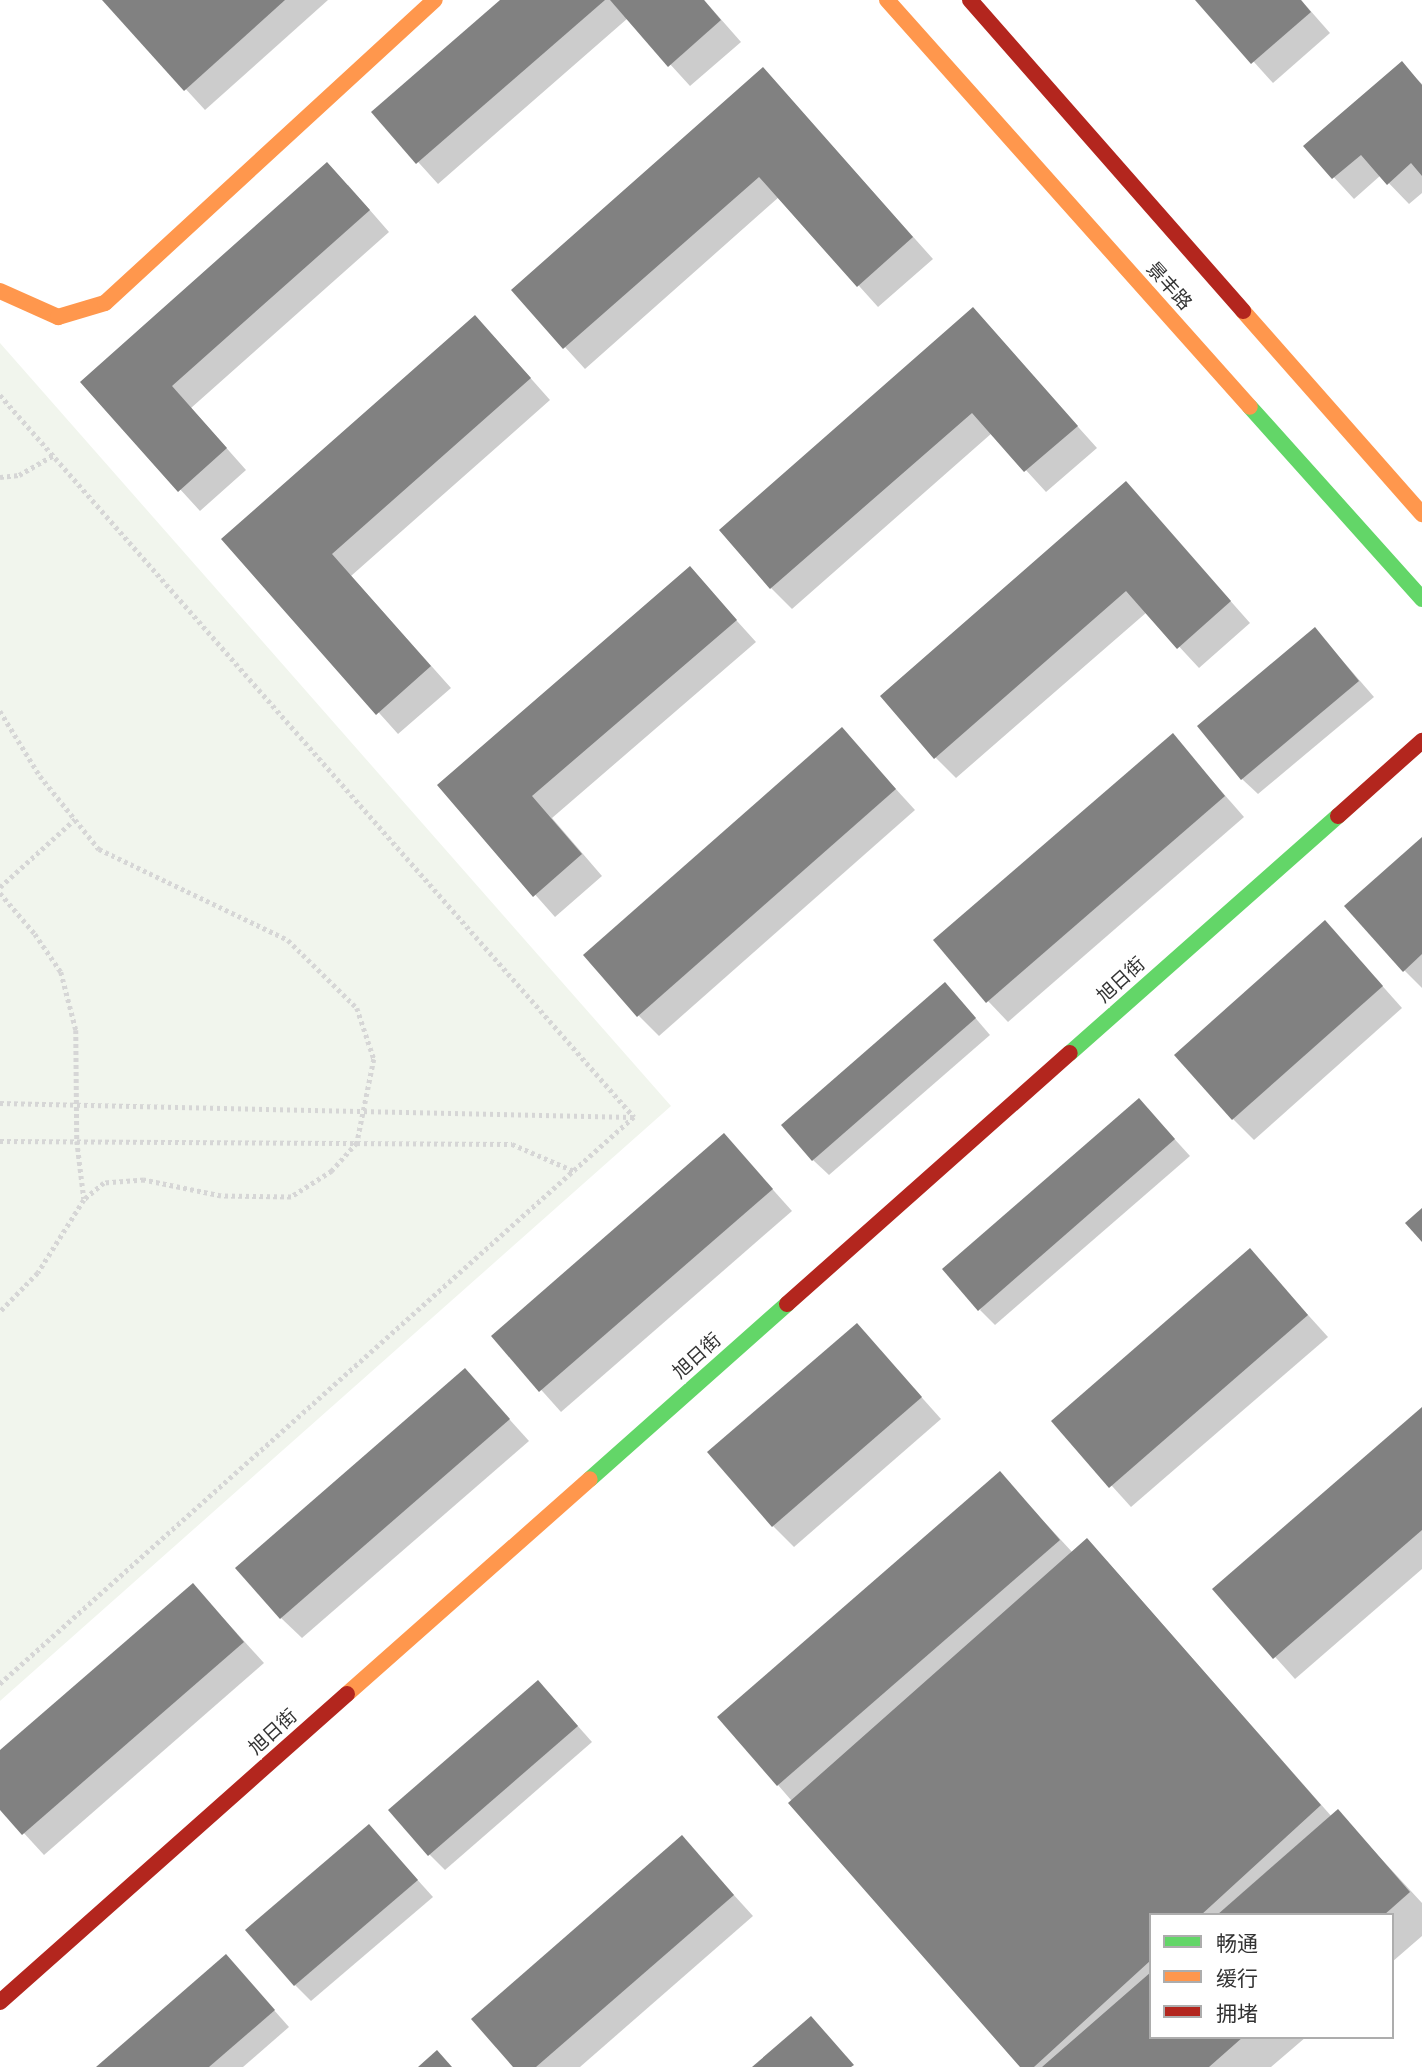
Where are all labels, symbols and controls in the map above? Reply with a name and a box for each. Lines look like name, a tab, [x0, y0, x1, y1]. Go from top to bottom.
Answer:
street label: 景丰路	[1141, 257, 1197, 315]
street label: 旭日街	[1092, 952, 1150, 1008]
street label: 旭日街	[668, 1328, 726, 1384]
street label: 旭日街	[244, 1704, 302, 1760]
legend	[1149, 1913, 1394, 2039]
text: 畅通	[1216, 1931, 1258, 1956]
text: 缓行	[1216, 1966, 1258, 1991]
text: 拥堵	[1216, 2001, 1258, 2026]

